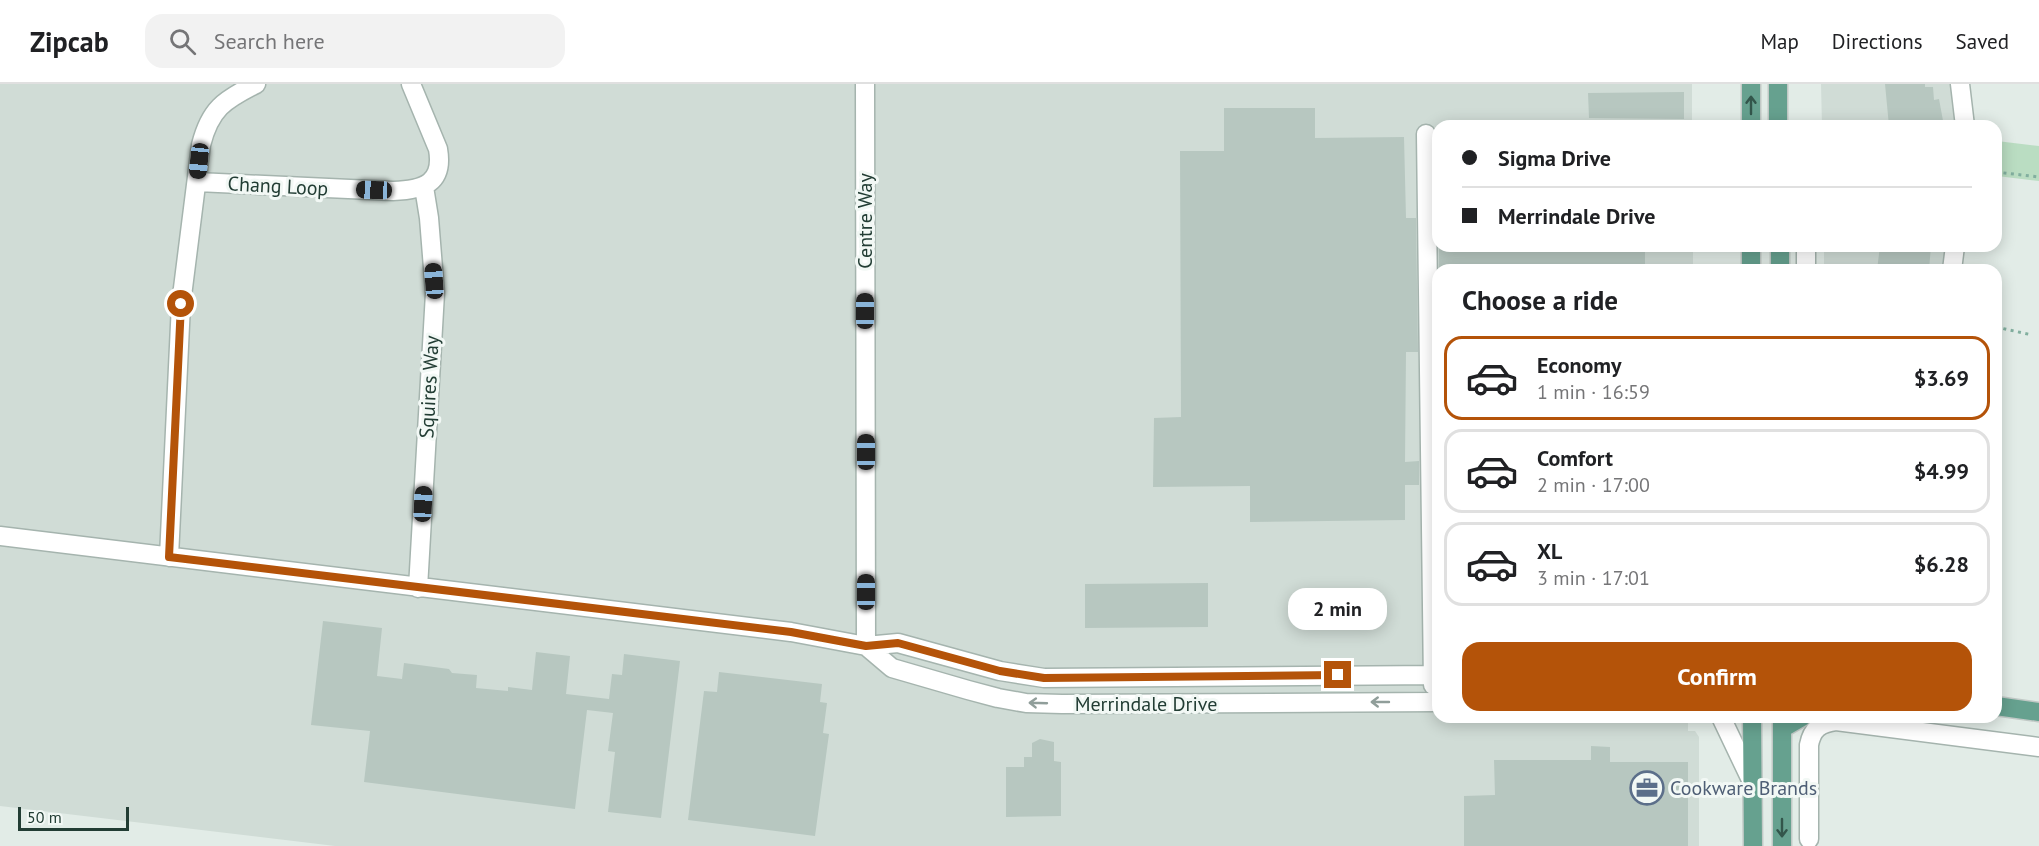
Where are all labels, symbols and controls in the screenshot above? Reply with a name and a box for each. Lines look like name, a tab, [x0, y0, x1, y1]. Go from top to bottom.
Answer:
search box	[145, 14, 565, 68]
text: Zipcab	[30, 23, 109, 60]
icon: search	[166, 25, 199, 58]
text: Search here	[214, 27, 325, 55]
text: Map	[1760, 28, 1799, 55]
text: Directions	[1832, 28, 1923, 55]
text: Saved	[1956, 28, 2009, 55]
one-way arrow	[1745, 96, 1757, 115]
car	[188, 142, 210, 180]
text: Sigma Drive	[1498, 144, 1611, 172]
street label: Chang Loop	[227, 170, 329, 202]
street label: Centre Way	[852, 173, 878, 269]
car	[356, 180, 392, 200]
text: Merrindale Drive	[1498, 202, 1656, 230]
car	[424, 262, 444, 300]
text: Choose a ride	[1462, 283, 1618, 317]
route start	[167, 290, 194, 317]
car	[856, 293, 874, 329]
street label: Squires Way	[413, 334, 445, 439]
icon: car	[1465, 351, 1519, 405]
text: Economy	[1537, 351, 1621, 379]
text: $3.69	[1914, 364, 1969, 392]
text: 1 min · 16:59	[1537, 379, 1650, 405]
car	[857, 434, 875, 470]
icon: car	[1465, 444, 1519, 498]
text: Comfort	[1537, 444, 1613, 472]
text: $4.99	[1914, 457, 1969, 485]
text: 2 min · 17:00	[1537, 472, 1650, 498]
car	[413, 486, 433, 522]
icon: car	[1465, 537, 1519, 591]
text: XL	[1537, 537, 1562, 565]
text: $6.28	[1914, 550, 1969, 578]
text: 3 min · 17:01	[1537, 565, 1650, 591]
car	[857, 574, 875, 610]
callout: 2 min	[1288, 588, 1388, 630]
text: 2 min	[1313, 596, 1362, 622]
button: Confirm	[1462, 642, 1972, 711]
route end	[1324, 661, 1351, 688]
street label: Merrindale Drive	[1075, 691, 1217, 717]
one-way arrow	[1371, 696, 1391, 708]
one-way arrow	[1029, 698, 1049, 709]
office icon: Cookware Brands	[1629, 770, 1665, 806]
place label: Cookware Brands	[1670, 775, 1817, 801]
scale bar	[18, 804, 129, 832]
text: 50 m	[27, 807, 62, 827]
one-way arrow	[1776, 818, 1788, 838]

